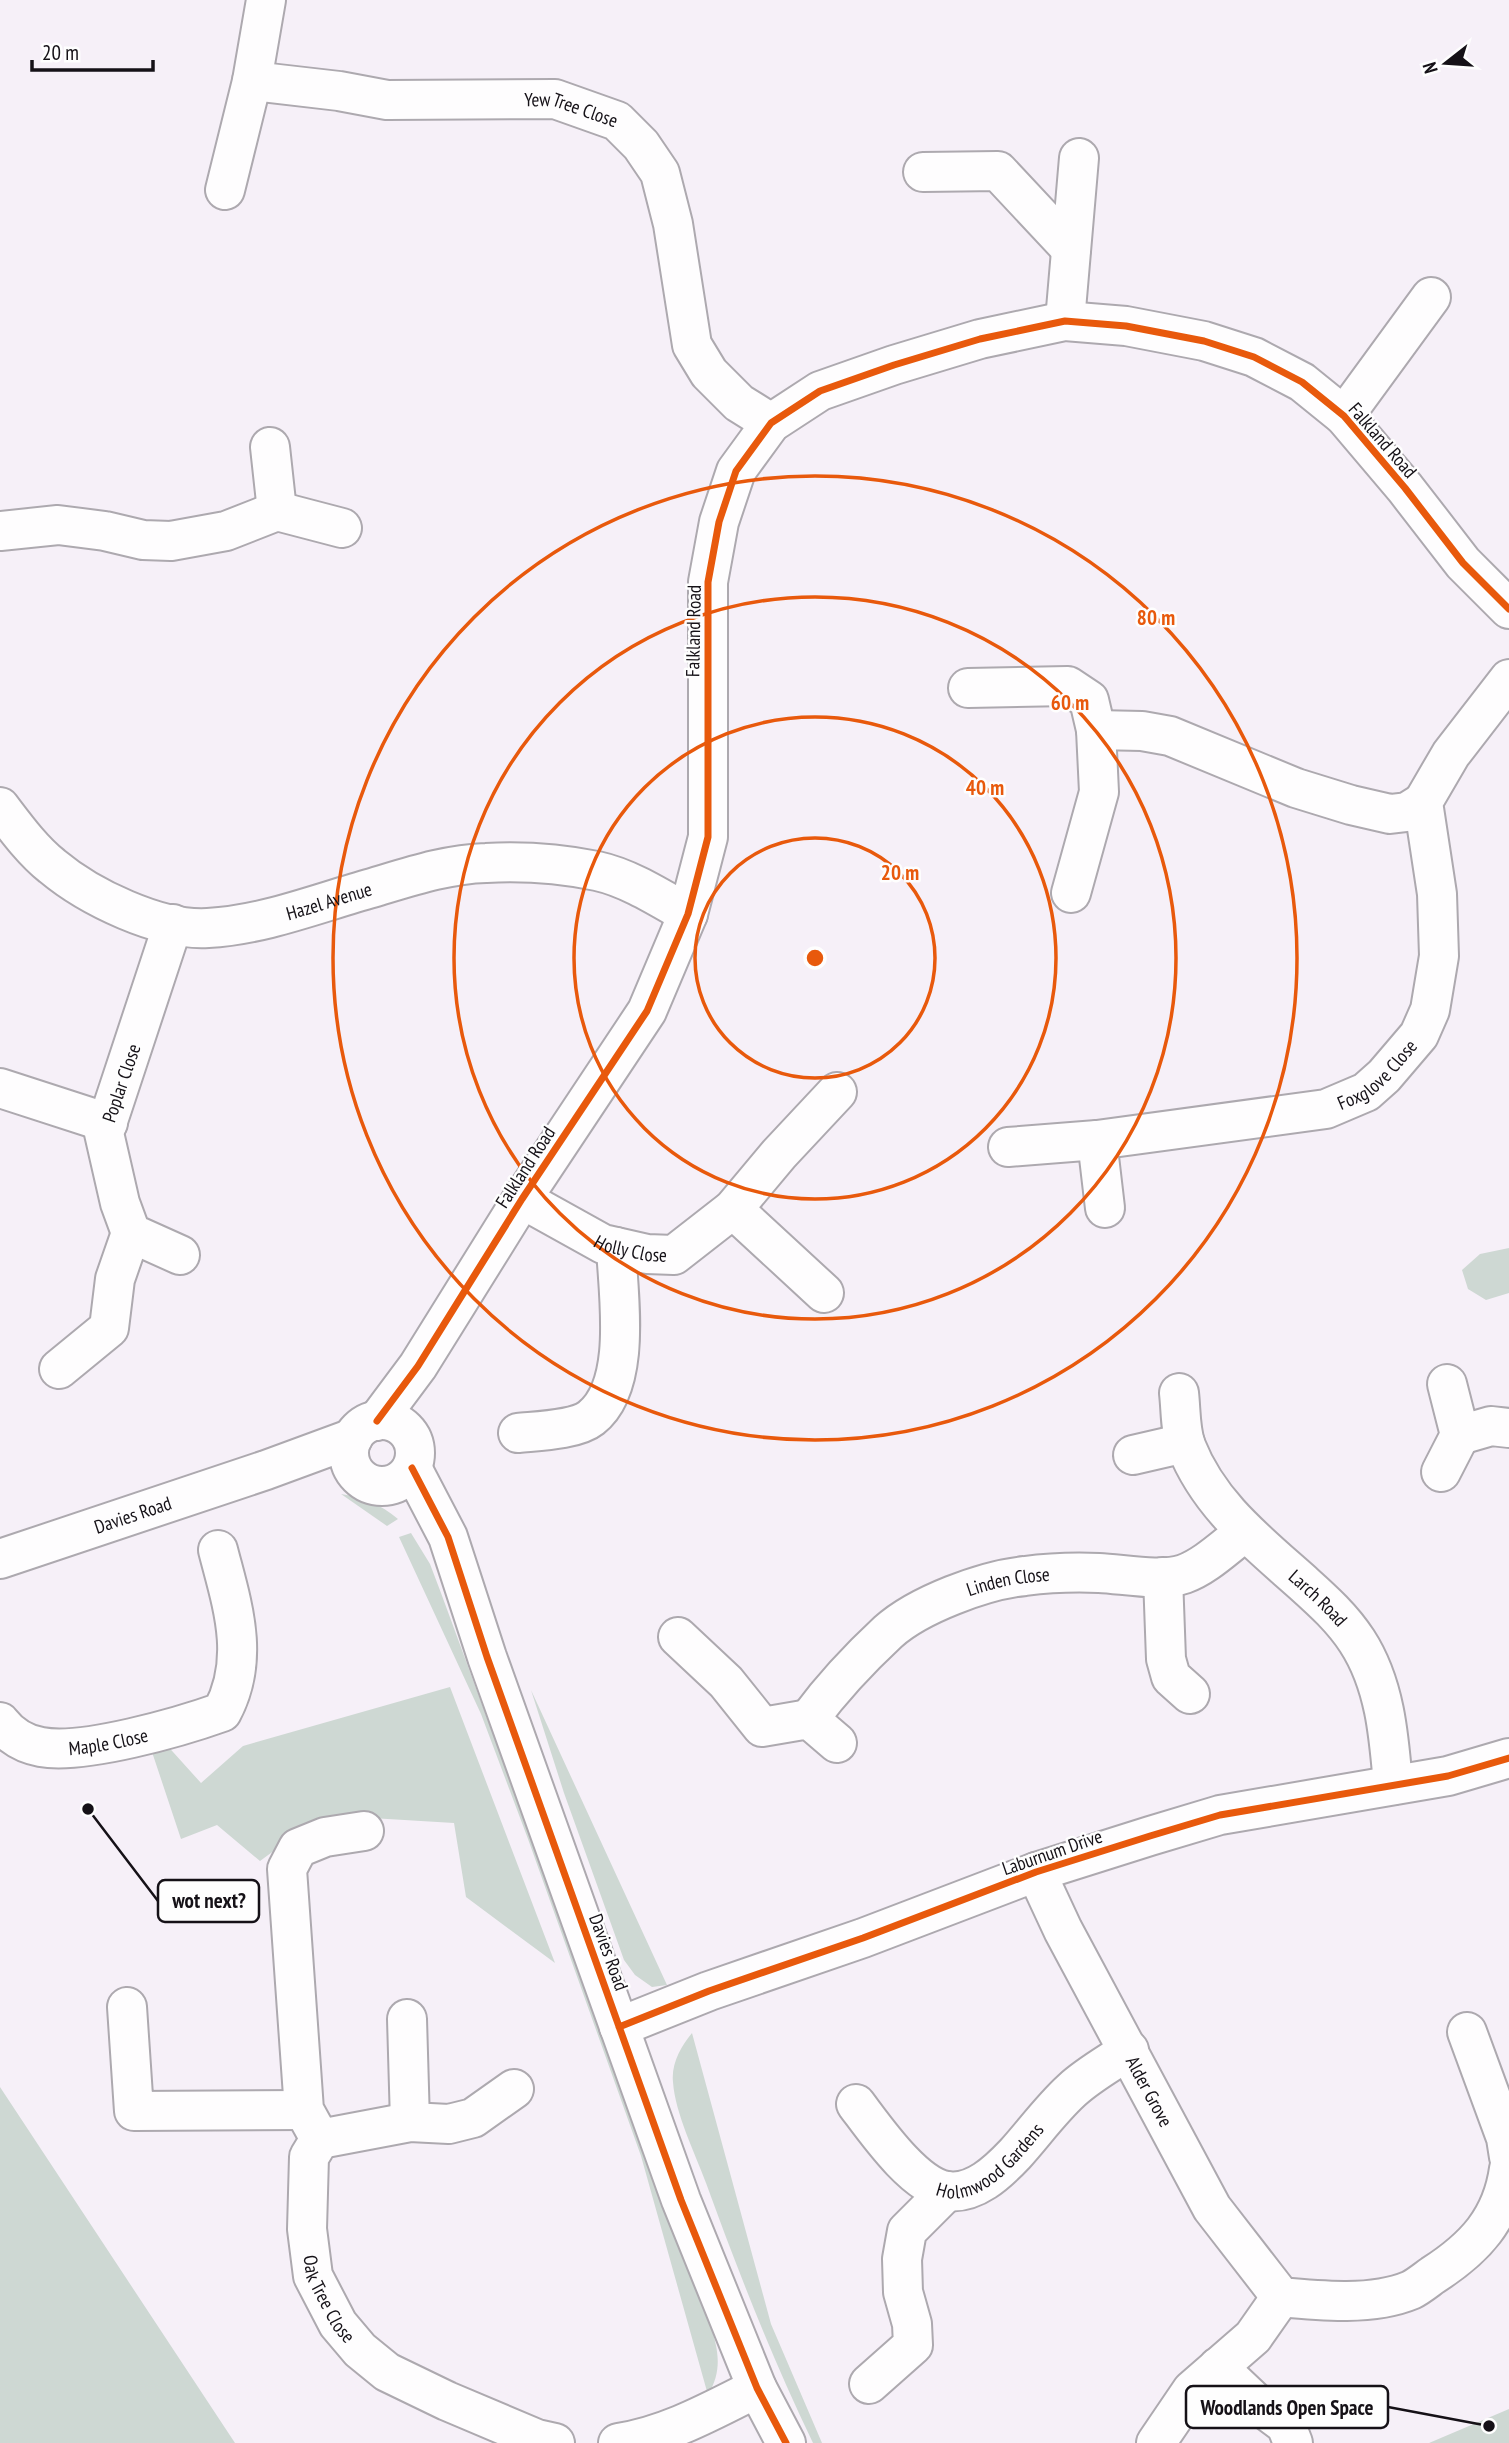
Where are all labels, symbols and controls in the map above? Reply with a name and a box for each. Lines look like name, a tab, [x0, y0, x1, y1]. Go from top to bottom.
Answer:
scale bar	[32, 28, 152, 72]
north arrow	[1411, 28, 1481, 98]
text: 20 m	[42, 39, 79, 66]
text: N	[1417, 60, 1443, 76]
street label: Yew Tree Close	[524, 87, 621, 132]
street label: Falkland Road	[1344, 397, 1422, 483]
street label: Falkland Road	[680, 585, 706, 677]
text: 80 m	[1137, 604, 1175, 631]
text: 60 m	[1051, 689, 1089, 716]
text: 40 m	[966, 774, 1004, 801]
text: 20 m	[881, 859, 919, 886]
street label: Hazel Avenue	[283, 877, 375, 925]
centre of rings	[803, 946, 827, 970]
street label: Foxglove Close	[1333, 1034, 1422, 1115]
street label: Poplar Close	[96, 1040, 146, 1125]
street label: Falkland Road	[490, 1122, 560, 1212]
street label: Holly Close	[590, 1229, 668, 1267]
street label: Davies Road	[91, 1491, 174, 1539]
street label: Linden Close	[963, 1562, 1051, 1601]
street label: Larch Road	[1284, 1564, 1353, 1631]
street label: Maple Close	[68, 1723, 151, 1760]
street label: Laburnum Drive	[999, 1824, 1105, 1880]
callout: wot next?	[158, 1880, 259, 1922]
text: wot next?	[171, 1887, 246, 1914]
street label: Davies Road	[584, 1910, 634, 1994]
street label: Alder Grove	[1121, 2052, 1178, 2131]
street label: Holmwood Gardens	[934, 2118, 1048, 2204]
street label: Oak Tree Close	[298, 2254, 361, 2348]
callout: Woodlands Open Space	[1186, 2386, 1388, 2428]
text: Woodlands Open Space	[1199, 2394, 1374, 2421]

